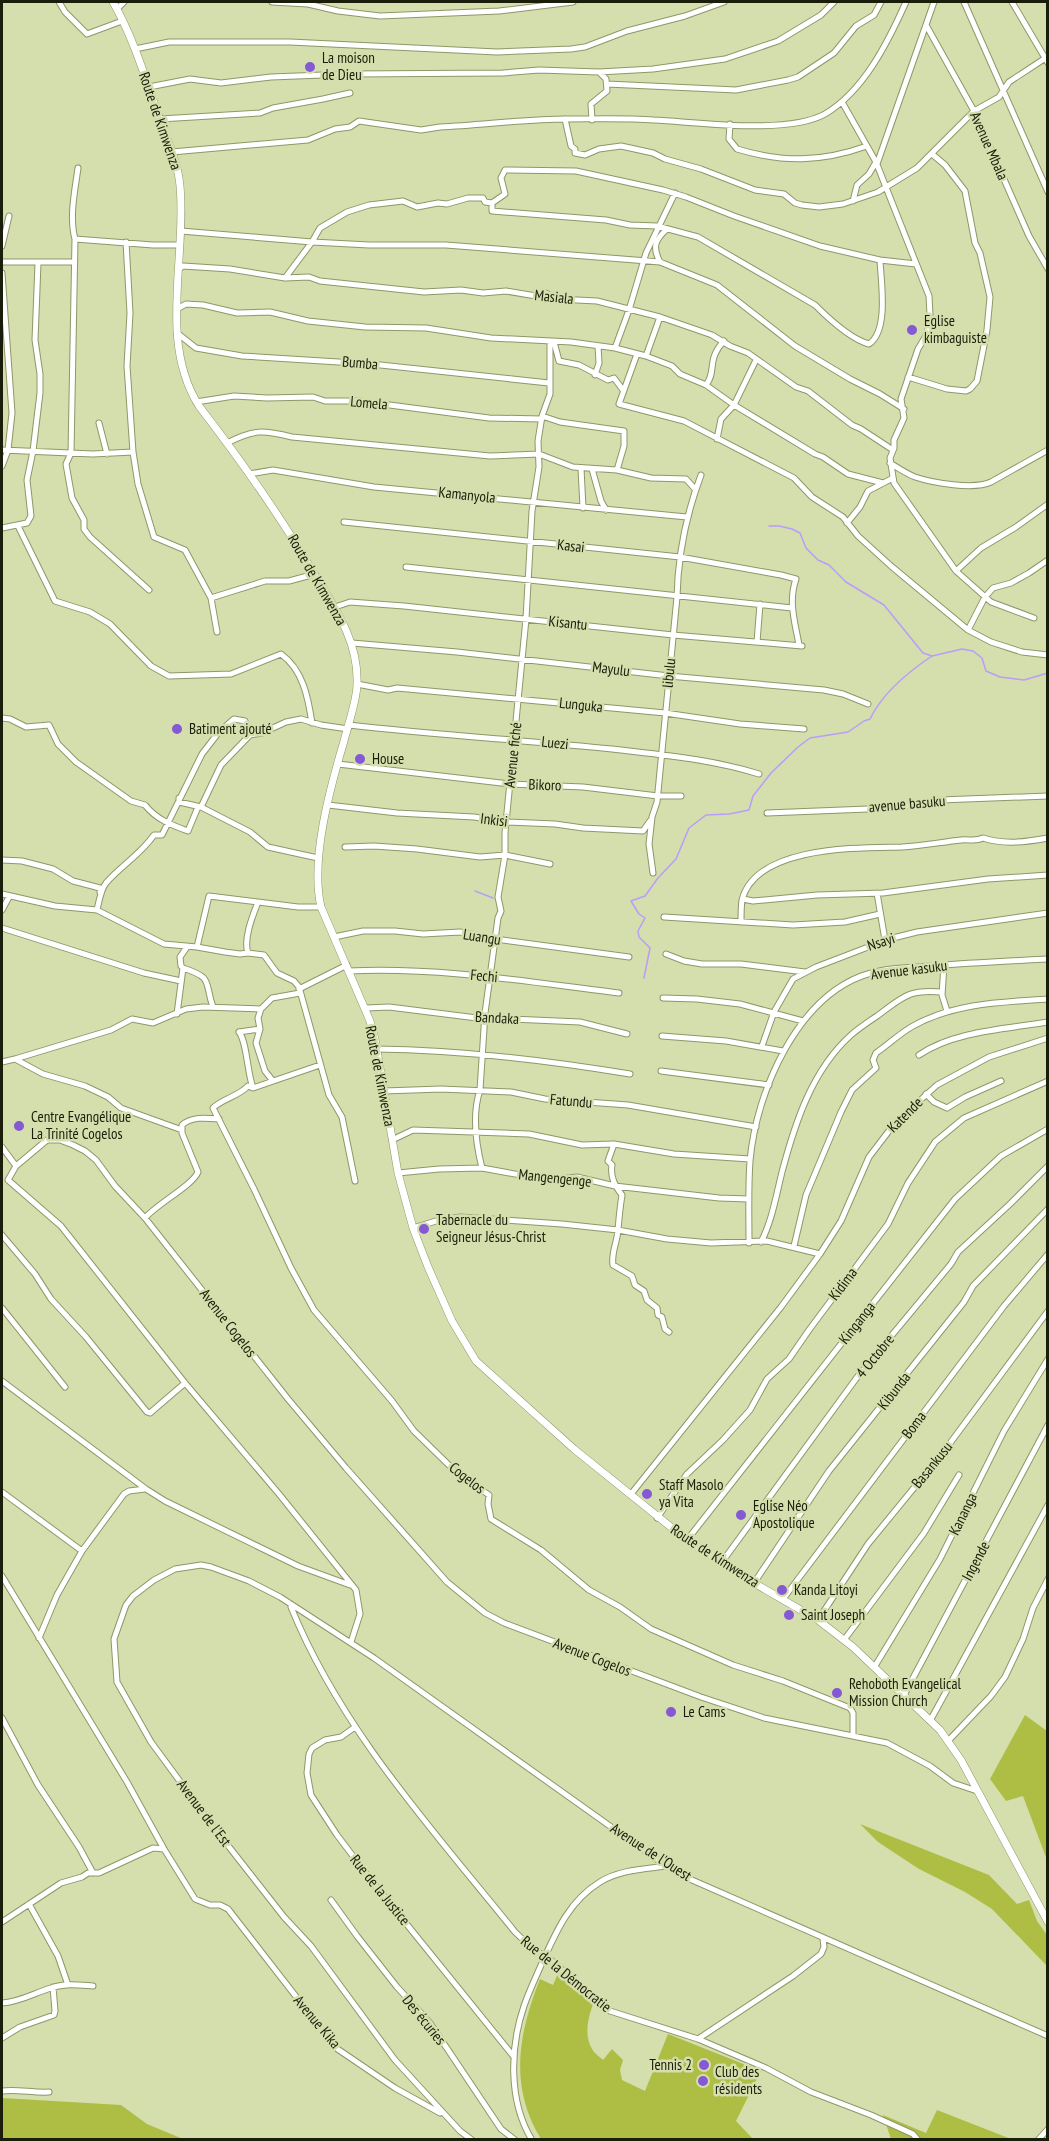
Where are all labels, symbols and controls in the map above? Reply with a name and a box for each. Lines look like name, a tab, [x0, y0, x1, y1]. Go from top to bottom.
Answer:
place label: La moison de Dieu	[322, 48, 375, 84]
marker: La moison de Dieu	[303, 60, 317, 74]
street label: Route de Kimwenza	[135, 69, 186, 172]
street label: Avenue Mbala	[966, 109, 1013, 183]
street label: Masiala	[533, 285, 575, 308]
place label: Eglise kimbaguiste	[924, 311, 987, 347]
marker: Eglise kimbaguiste	[905, 323, 919, 337]
street label: Bumba	[341, 351, 379, 374]
street label: Lomela	[350, 391, 389, 414]
street label: Kamanyola	[438, 482, 496, 507]
street label: Route de Kimwenza	[284, 531, 351, 629]
street label: Kasai	[556, 535, 586, 556]
street label: Kisantu	[548, 611, 588, 634]
street label: Mayulu	[591, 657, 631, 680]
street label: libulu	[657, 657, 680, 689]
street label: Lunguka	[558, 693, 604, 716]
place label: Batiment ajouté	[189, 719, 272, 738]
street label: Avenue fiché	[500, 721, 525, 789]
marker: Batiment ajouté	[170, 722, 184, 736]
street label: Luezi	[541, 732, 570, 753]
place label: House	[372, 749, 404, 768]
marker: House	[353, 752, 367, 766]
street label: Bikoro	[528, 774, 562, 795]
street label: avenue basuku	[868, 791, 946, 816]
street label: Inkisi	[479, 808, 509, 831]
street label: Luangu	[462, 924, 502, 949]
street label: Nsayi	[865, 928, 897, 955]
street label: Avenue kasuku	[870, 955, 948, 984]
street label: Fechi	[470, 965, 499, 986]
street label: Bandaka	[475, 1007, 519, 1028]
street label: Route de Kimwenza	[361, 1024, 400, 1128]
street label: Fatundu	[549, 1089, 593, 1112]
street label: Katende	[883, 1093, 926, 1136]
place label: Centre Evangélique La Trinité Cogelos	[31, 1107, 131, 1143]
marker: Centre Evangélique La Trinité Cogelos	[12, 1119, 26, 1133]
street label: Mangengenge	[518, 1164, 593, 1191]
place label: Tabernacle du Seigneur Jésus-Christ	[436, 1210, 546, 1246]
marker: Tabernacle du Seigneur Jésus-Christ	[417, 1222, 431, 1236]
street label: Kidima	[824, 1264, 861, 1304]
street label: Avenue Cogelos	[196, 1285, 261, 1361]
street label: Kinganga	[834, 1298, 879, 1348]
street label: 4 Octobre	[851, 1330, 898, 1381]
street label: Kibunda	[873, 1368, 914, 1413]
street label: Boma	[897, 1407, 930, 1442]
street label: Basankusu	[907, 1437, 956, 1492]
street label: Cogelos	[445, 1458, 489, 1498]
place label: Staff Masolo ya Vita	[659, 1475, 724, 1511]
marker: Staff Masolo ya Vita	[640, 1487, 654, 1501]
street label: Kananga	[944, 1490, 981, 1538]
place label: Eglise Néo Apostolique	[753, 1496, 815, 1532]
marker: Eglise Néo Apostolique	[734, 1508, 748, 1522]
street label: Route de Kimwenza	[667, 1520, 763, 1591]
street label: Ingende	[957, 1538, 994, 1584]
place label: Kanda Litoyi	[794, 1580, 858, 1599]
marker: Kanda Litoyi	[775, 1583, 789, 1597]
place label: Saint Joseph	[801, 1605, 865, 1624]
marker: Saint Joseph	[782, 1608, 796, 1622]
street label: Avenue Cogelos	[551, 1633, 634, 1680]
place label: Rehoboth Evangelical Mission Church	[849, 1674, 961, 1710]
marker: Rehoboth Evangelical Mission Church	[830, 1686, 844, 1700]
place label: Le Cams	[683, 1702, 725, 1721]
marker: Le Cams	[664, 1705, 678, 1719]
street label: Avenue de l'Est	[173, 1776, 236, 1850]
street label: Avenue de l'Ouest	[607, 1818, 695, 1885]
street label: Rue de la Justice	[346, 1850, 415, 1929]
street label: Rue de la Démocratie	[517, 1931, 615, 2016]
street label: Avenue Kika	[290, 1991, 345, 2052]
street label: Des écuries	[398, 1991, 450, 2049]
place label: Tennis 2	[649, 2055, 692, 2074]
marker: Tennis 2	[697, 2058, 711, 2072]
place label: Club des résidents	[715, 2062, 762, 2098]
marker: Club des résidents	[696, 2074, 710, 2088]

